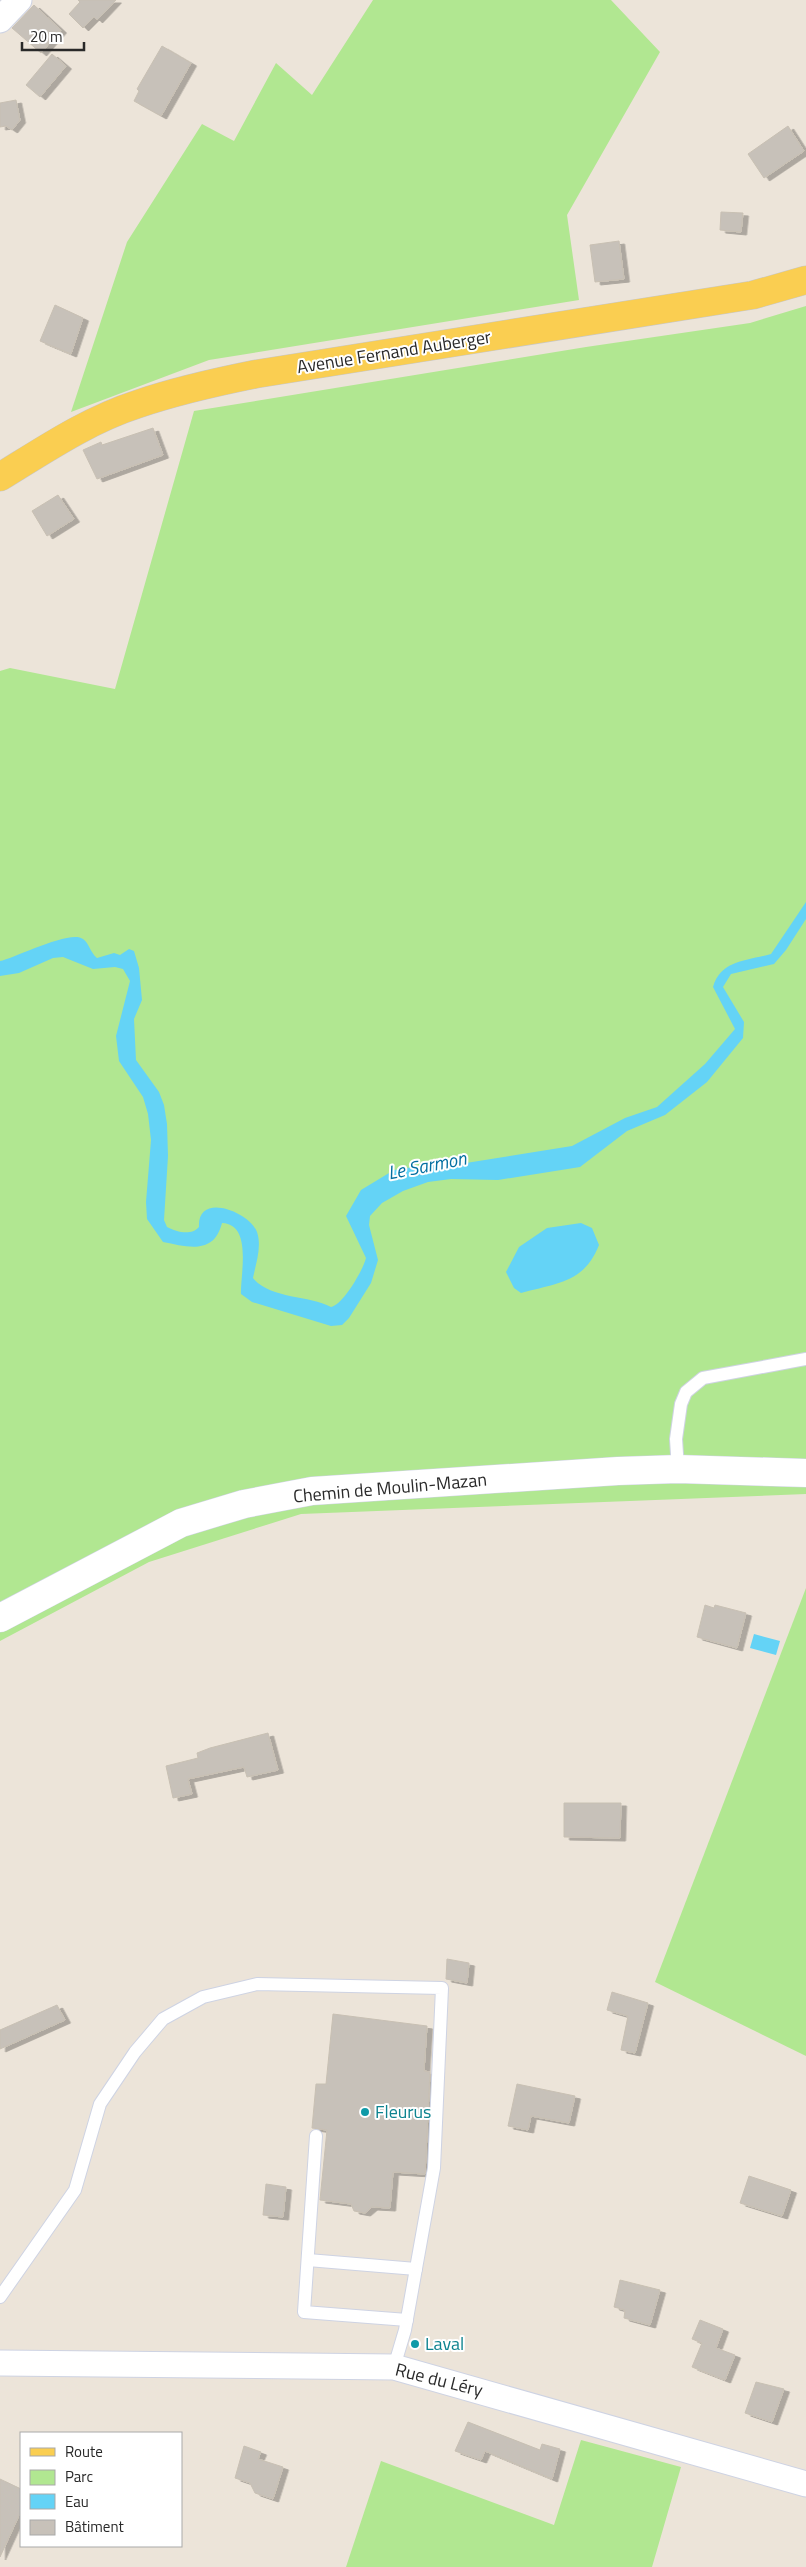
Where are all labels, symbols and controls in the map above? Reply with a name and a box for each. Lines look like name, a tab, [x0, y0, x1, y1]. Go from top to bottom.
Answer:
scale bar	[22, 20, 85, 52]
text: 20 m	[30, 25, 63, 48]
street label: Avenue Fernand Auberger	[295, 323, 493, 380]
water label: Le Sarmon	[385, 1143, 469, 1186]
street label: Chemin de Moulin-Mazan	[292, 1466, 488, 1509]
place label: Fleurus	[375, 2098, 431, 2125]
marker: Fleurus	[359, 2106, 371, 2118]
place label: Laval	[425, 2330, 464, 2357]
marker: Laval	[409, 2338, 421, 2350]
street label: Rue du Léry	[393, 2356, 486, 2403]
legend	[20, 2432, 182, 2547]
text: Route	[65, 2440, 103, 2463]
text: Parc	[65, 2465, 93, 2488]
text: Eau	[65, 2490, 89, 2513]
text: Bâtiment	[65, 2515, 124, 2538]

